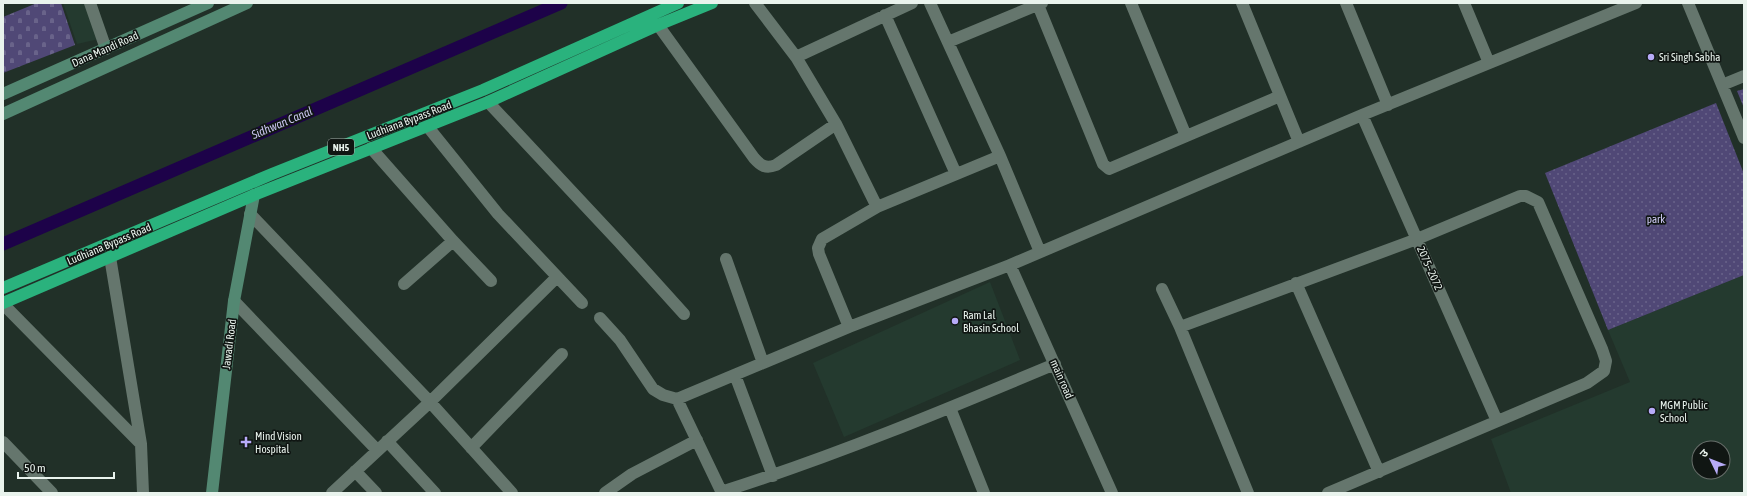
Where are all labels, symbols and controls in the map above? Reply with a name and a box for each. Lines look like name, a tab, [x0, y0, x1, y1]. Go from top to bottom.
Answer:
street label: Dana Mandi Road	[70, 29, 140, 69]
place label: Sri Singh Sabha	[1659, 51, 1720, 63]
marker: Sri Singh Sabha	[1646, 52, 1656, 62]
street label: Ludhiana Bypass Road	[365, 98, 453, 142]
water label: Sidhwan Canal	[248, 104, 315, 143]
road number: NH5	[328, 139, 354, 155]
park label: park	[1647, 213, 1665, 225]
street label: Ludhiana Bypass Road	[65, 221, 153, 267]
street label: 2075--2072	[1415, 244, 1445, 292]
place label: Ram Lal Bhasin School	[963, 309, 1019, 334]
marker: Ram Lal Bhasin School	[950, 316, 960, 326]
street label: Jawadi Road	[220, 318, 238, 370]
street label: main road	[1048, 358, 1076, 400]
place label: MGM Public School	[1660, 399, 1708, 424]
marker: MGM Public School	[1647, 406, 1657, 416]
place label: Mind Vision Hospital	[255, 430, 302, 455]
marker: Mind Vision Hospital	[240, 436, 252, 448]
north arrow	[1691, 440, 1731, 480]
text: उ	[1697, 446, 1711, 460]
scale bar	[18, 454, 114, 480]
text: 50 m	[24, 461, 46, 475]

